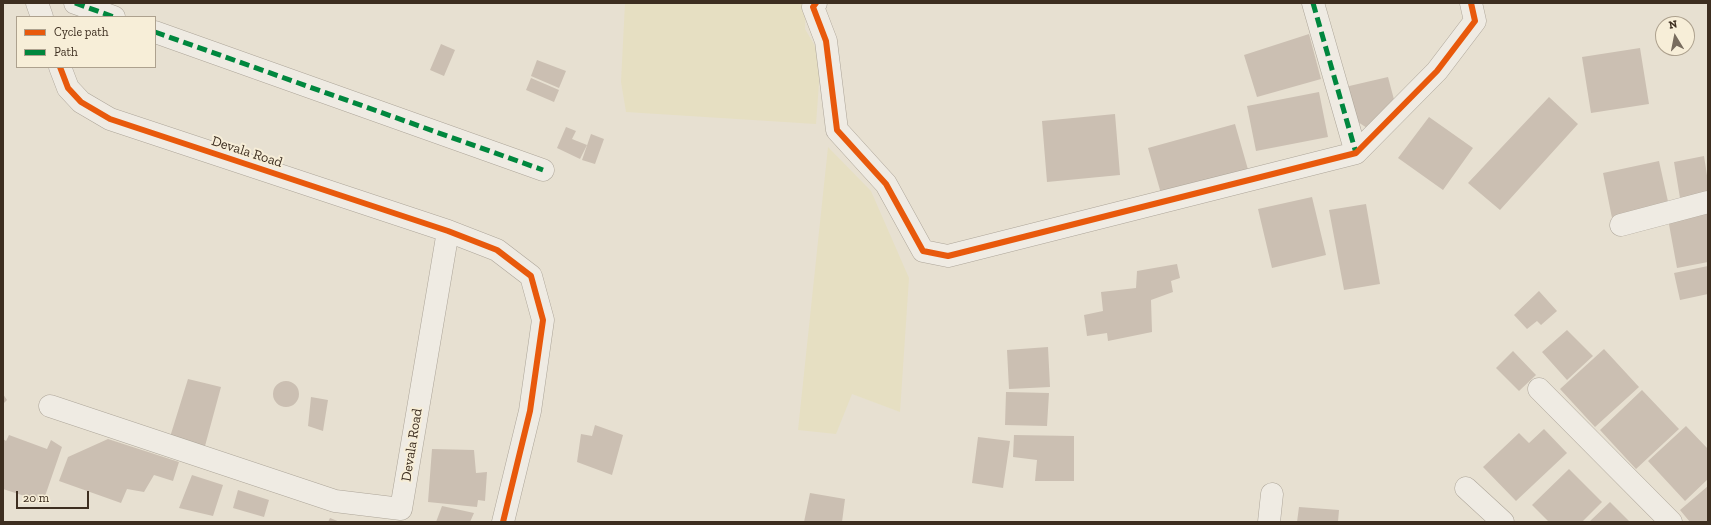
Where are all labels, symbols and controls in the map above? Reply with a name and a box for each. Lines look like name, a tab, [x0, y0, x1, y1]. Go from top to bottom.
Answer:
legend	[16, 16, 156, 68]
north arrow	[1655, 16, 1695, 56]
text: N	[1668, 18, 1678, 32]
text: Cycle path	[54, 25, 108, 39]
text: Path	[54, 45, 78, 59]
street label: Devala Road	[209, 133, 285, 171]
street label: Devala Road	[398, 407, 426, 483]
scale bar	[18, 483, 91, 509]
text: 20 m	[23, 491, 49, 505]

